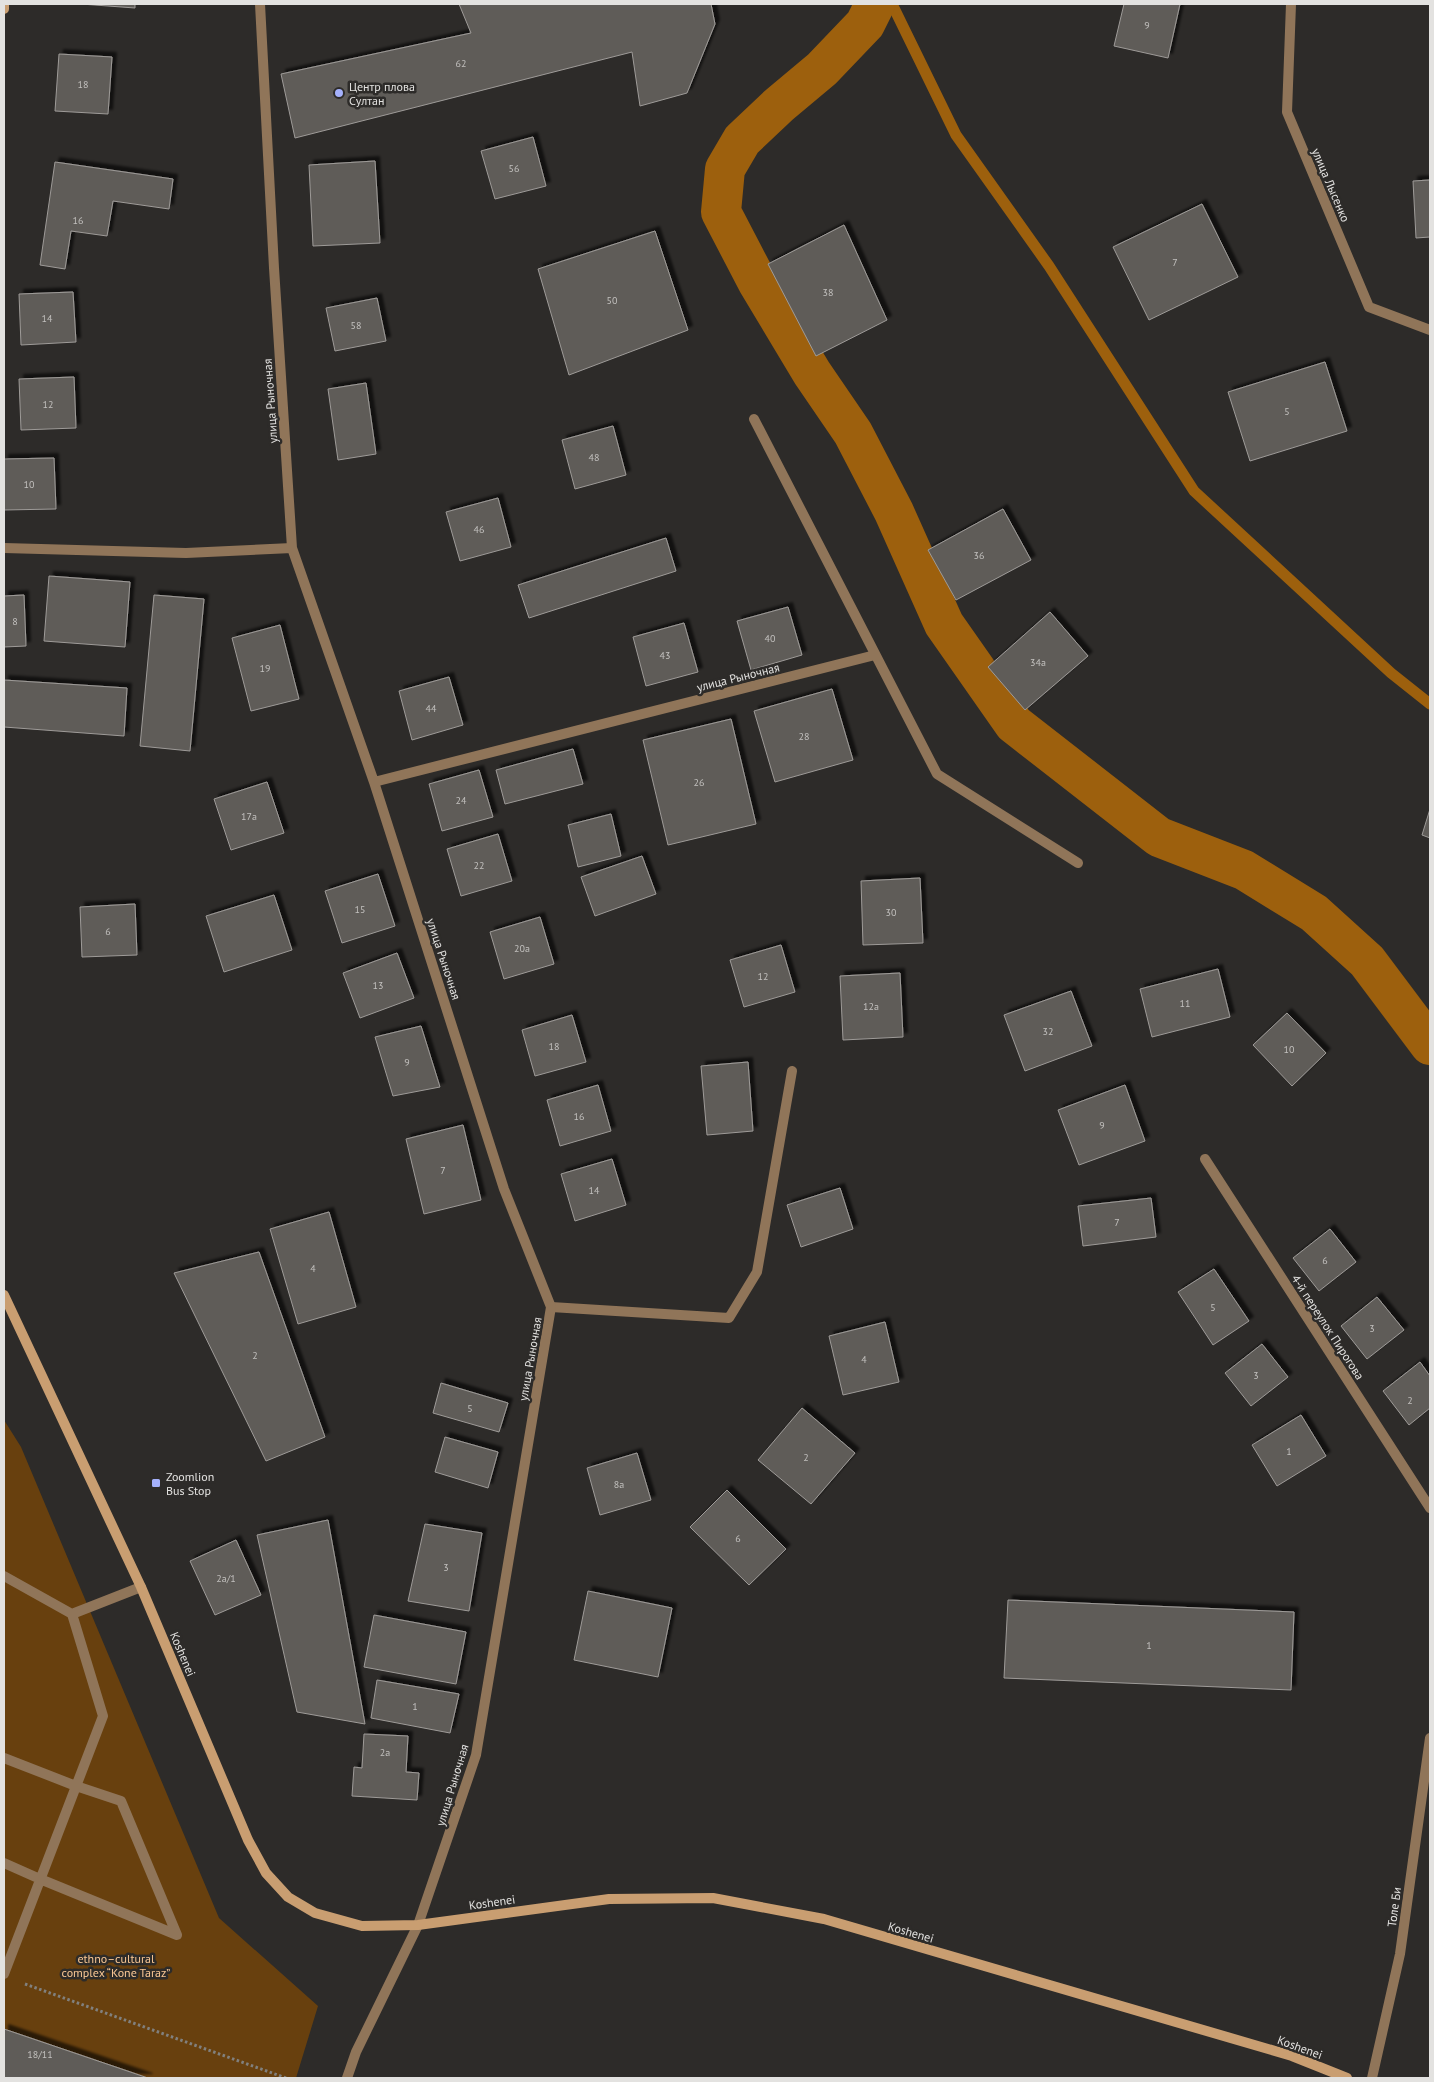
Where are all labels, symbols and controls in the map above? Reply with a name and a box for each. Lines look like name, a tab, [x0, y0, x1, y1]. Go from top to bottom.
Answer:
house number: 9	[1144, 19, 1150, 32]
house number: 62	[456, 57, 466, 70]
house number: 18	[78, 78, 88, 91]
place label: Центр плова Султан	[349, 79, 415, 108]
marker: Центр плова Султан	[333, 87, 345, 99]
street label: улица Лысенко	[1309, 146, 1353, 224]
house number: 56	[509, 162, 519, 175]
house number: 16	[73, 214, 83, 227]
house number: 7	[1172, 256, 1178, 269]
house number: 38	[823, 286, 833, 299]
house number: 50	[607, 294, 618, 307]
house number: 14	[42, 312, 53, 325]
house number: 58	[351, 319, 361, 332]
street label: улица Рыночная	[260, 358, 280, 444]
house number: 12	[43, 398, 53, 411]
house number: 5	[1284, 405, 1290, 418]
house number: 48	[589, 451, 599, 464]
house number: 10	[24, 478, 35, 491]
house number: 46	[474, 523, 484, 536]
house number: 36	[974, 549, 984, 562]
house number: 8	[12, 615, 18, 628]
house number: 40	[765, 632, 776, 645]
house number: 43	[660, 649, 670, 662]
house number: 34а	[1030, 656, 1046, 669]
street label: улица Рыночная	[695, 659, 781, 695]
house number: 19	[260, 662, 270, 675]
house number: 44	[426, 702, 437, 715]
house number: 28	[799, 730, 809, 743]
house number: 26	[694, 776, 704, 789]
house number: 24	[456, 794, 467, 807]
house number: 17а	[241, 810, 257, 823]
house number: 22	[474, 859, 484, 872]
house number: 15	[355, 903, 365, 916]
house number: 30	[886, 906, 897, 919]
street label: улица Рыночная	[424, 916, 464, 1002]
house number: 6	[105, 925, 111, 938]
house number: 20а	[514, 942, 530, 955]
house number: 12	[758, 970, 768, 983]
house number: 13	[373, 979, 383, 992]
house number: 11	[1180, 997, 1190, 1010]
house number: 12а	[863, 1000, 879, 1013]
house number: 32	[1043, 1025, 1053, 1038]
house number: 18	[549, 1040, 559, 1053]
house number: 10	[1284, 1043, 1295, 1056]
house number: 9	[404, 1056, 410, 1069]
house number: 16	[574, 1110, 584, 1123]
house number: 9	[1099, 1119, 1105, 1132]
house number: 7	[440, 1164, 446, 1177]
house number: 14	[589, 1184, 600, 1197]
house number: 7	[1114, 1216, 1120, 1229]
house number: 6	[1322, 1254, 1328, 1267]
house number: 4	[310, 1262, 316, 1275]
street label: 4-й переулок Пирогова	[1288, 1272, 1368, 1382]
house number: 5	[1210, 1301, 1216, 1314]
street label: улица Рыночная	[515, 1316, 545, 1402]
house number: 3	[1369, 1322, 1375, 1335]
house number: 2	[252, 1349, 258, 1362]
house number: 4	[861, 1353, 867, 1366]
house number: 3	[1253, 1369, 1259, 1382]
house number: 2	[1407, 1394, 1413, 1407]
house number: 5	[467, 1402, 473, 1415]
house number: 1	[1286, 1445, 1292, 1458]
house number: 2	[803, 1451, 809, 1464]
place label: Zoomlion Bus Stop	[166, 1469, 214, 1498]
marker: Zoomlion Bus Stop	[150, 1477, 162, 1489]
house number: 8а	[614, 1478, 624, 1491]
house number: 6	[735, 1532, 741, 1545]
house number: 3	[443, 1561, 449, 1574]
house number: 2а/1	[216, 1572, 236, 1585]
street label: Koshenei	[167, 1630, 199, 1678]
house number: 1	[1146, 1639, 1152, 1652]
house number: 1	[412, 1700, 418, 1713]
street label: улица Рыночная	[432, 1742, 472, 1828]
house number: 2а	[380, 1746, 390, 1759]
street label: Толе Би	[1384, 1886, 1404, 1928]
street label: Koshenei	[468, 1891, 516, 1913]
street label: Koshenei	[886, 1918, 936, 1946]
park label: ethno–cultural complex “Kone Taraz”	[62, 1951, 170, 1980]
street label: Koshenei	[1275, 2032, 1325, 2062]
house number: 18/11	[27, 2048, 53, 2061]

